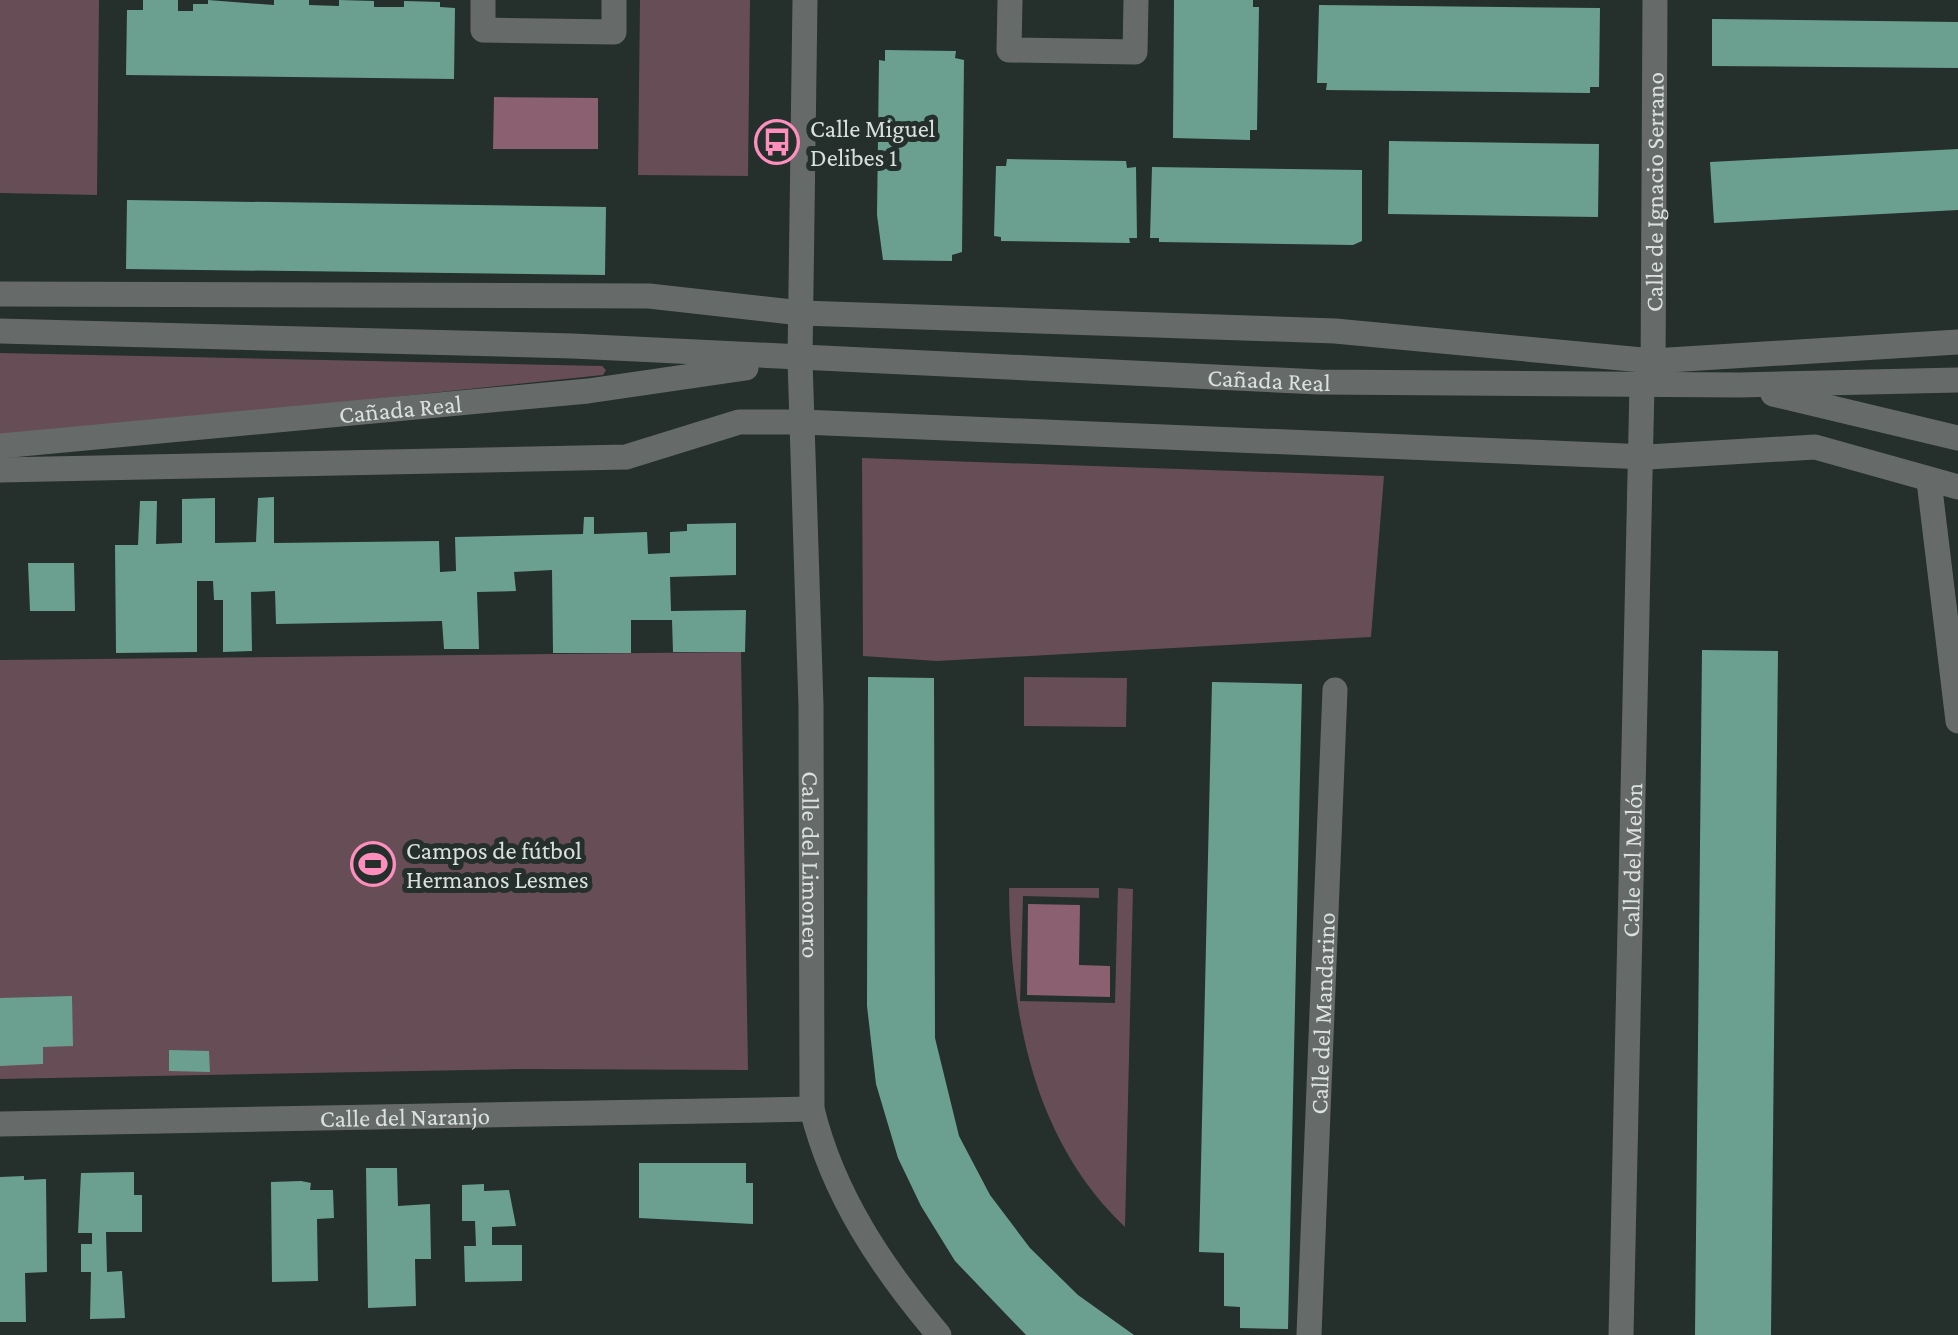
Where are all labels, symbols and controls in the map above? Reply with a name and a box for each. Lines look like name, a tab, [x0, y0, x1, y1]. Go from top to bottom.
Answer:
street label: Calle de Ignacio Serrano	[1640, 72, 1669, 312]
place label: Calle Miguel Delibes 1	[810, 115, 935, 171]
bus stop icon: Calle Miguel Delibes 1	[754, 119, 800, 165]
street label: Cañada Real	[1207, 364, 1331, 396]
street label: Cañada Real	[338, 390, 463, 428]
street label: Calle del Limonero	[797, 771, 825, 958]
street label: Calle del Melón	[1617, 783, 1647, 938]
place label: Campos de fútbol Hermanos Lesmes	[406, 837, 588, 893]
sports icon: Campos de fútbol Hermanos Lesmes	[350, 841, 396, 887]
street label: Calle del Mandarino	[1305, 912, 1340, 1115]
street label: Calle del Naranjo	[320, 1102, 490, 1132]

